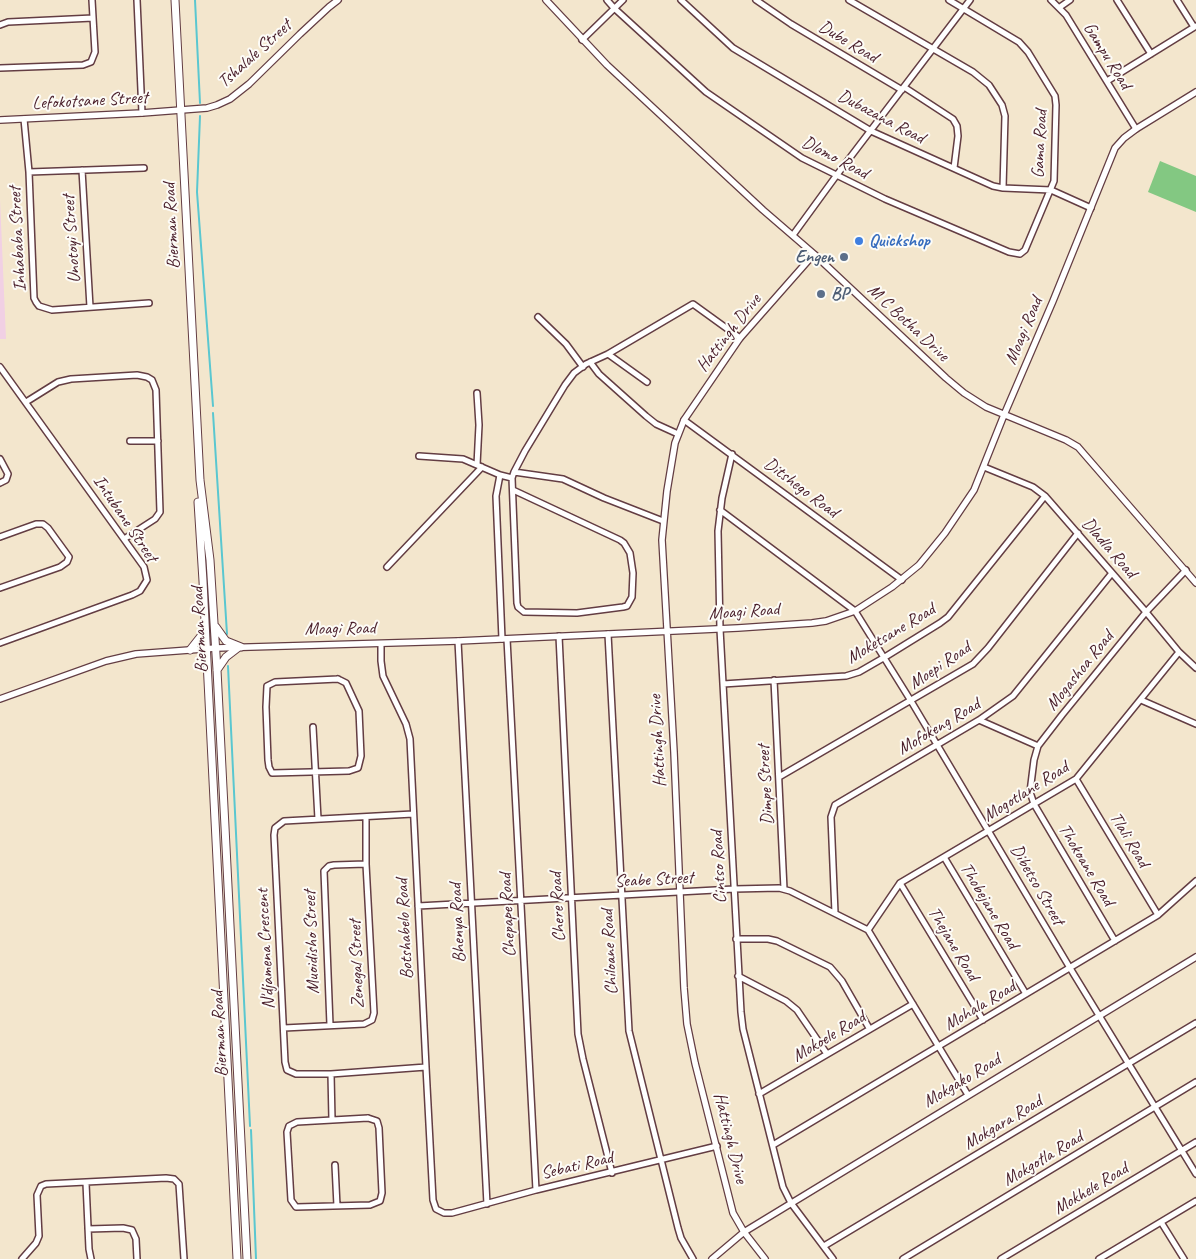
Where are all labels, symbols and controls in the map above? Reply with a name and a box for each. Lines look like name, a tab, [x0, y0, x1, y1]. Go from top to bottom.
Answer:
street label: Tshalale Street	[214, 15, 296, 93]
street label: Dube Road	[815, 16, 881, 68]
street label: Gampu Road	[1078, 19, 1136, 93]
street label: Dubazana Road	[834, 85, 928, 149]
street label: Lefokotsane Street	[32, 87, 148, 115]
street label: Gama Road	[1027, 109, 1053, 179]
street label: Dlomo Road	[798, 132, 872, 184]
street label: Bierman Road	[159, 182, 185, 270]
street label: Inhababa Street	[4, 186, 32, 292]
street label: Unotoyi Street	[58, 194, 86, 284]
place label: Quickshop	[869, 230, 929, 252]
marker: Quickshop	[853, 235, 865, 247]
place label: Engen	[795, 246, 834, 268]
marker: Engen	[838, 251, 850, 263]
street label: M C Botha Drive	[863, 280, 953, 366]
place label: BP	[831, 283, 849, 305]
marker: BP	[815, 288, 827, 300]
street label: Hattingh Drive	[692, 290, 766, 376]
street label: Moagi Road	[1000, 294, 1048, 368]
street label: Ditshego Road	[760, 453, 842, 523]
street label: Intubane Street	[88, 471, 162, 567]
street label: Dladla Road	[1077, 513, 1141, 583]
street label: Bierman Road	[187, 586, 213, 674]
street label: Moagi Road	[708, 599, 780, 625]
street label: Moketsane Road	[843, 599, 939, 669]
street label: Moagi Road	[304, 618, 376, 640]
street label: Mogashoa Road	[1041, 627, 1119, 715]
street label: Moepi Road	[905, 638, 975, 694]
street label: Hattingh Drive	[645, 694, 671, 788]
street label: Mofokeng Road	[894, 694, 984, 760]
street label: Dimpe Street	[753, 744, 779, 826]
street label: Mogotlane Road	[979, 757, 1073, 827]
street label: Tlali Road	[1104, 809, 1154, 871]
street label: Thokoane Road	[1053, 820, 1119, 910]
street label: Cintso Road	[706, 830, 732, 904]
street label: Dibetso Street	[1005, 841, 1069, 929]
street label: Thobejane Road	[955, 859, 1023, 953]
street label: Seabe Street	[614, 867, 694, 893]
street label: Chere Road	[545, 872, 571, 942]
street label: Chepape Road	[495, 873, 521, 957]
street label: Botshabelo Road	[392, 878, 418, 980]
street label: Bhenya Road	[445, 883, 471, 963]
street label: N'djamena Crescent	[252, 888, 280, 1010]
street label: Muoidisho Street	[299, 890, 325, 994]
street label: Thejane Road	[923, 903, 983, 985]
street label: Chiloane Road	[597, 909, 623, 995]
street label: Zenegal Street	[345, 919, 369, 1009]
street label: Mohala Road	[940, 976, 1020, 1036]
street label: Bierman Road	[207, 990, 233, 1078]
street label: Mokoele Road	[789, 1007, 869, 1067]
street label: Mokgako Road	[919, 1049, 1005, 1113]
street label: Hattingh Drive	[708, 1090, 752, 1186]
street label: Mokgara Road	[960, 1091, 1046, 1155]
street label: Mokgotla Road	[999, 1127, 1087, 1191]
street label: Sebati Road	[539, 1147, 615, 1185]
street label: Mokhele Road	[1050, 1158, 1132, 1220]

